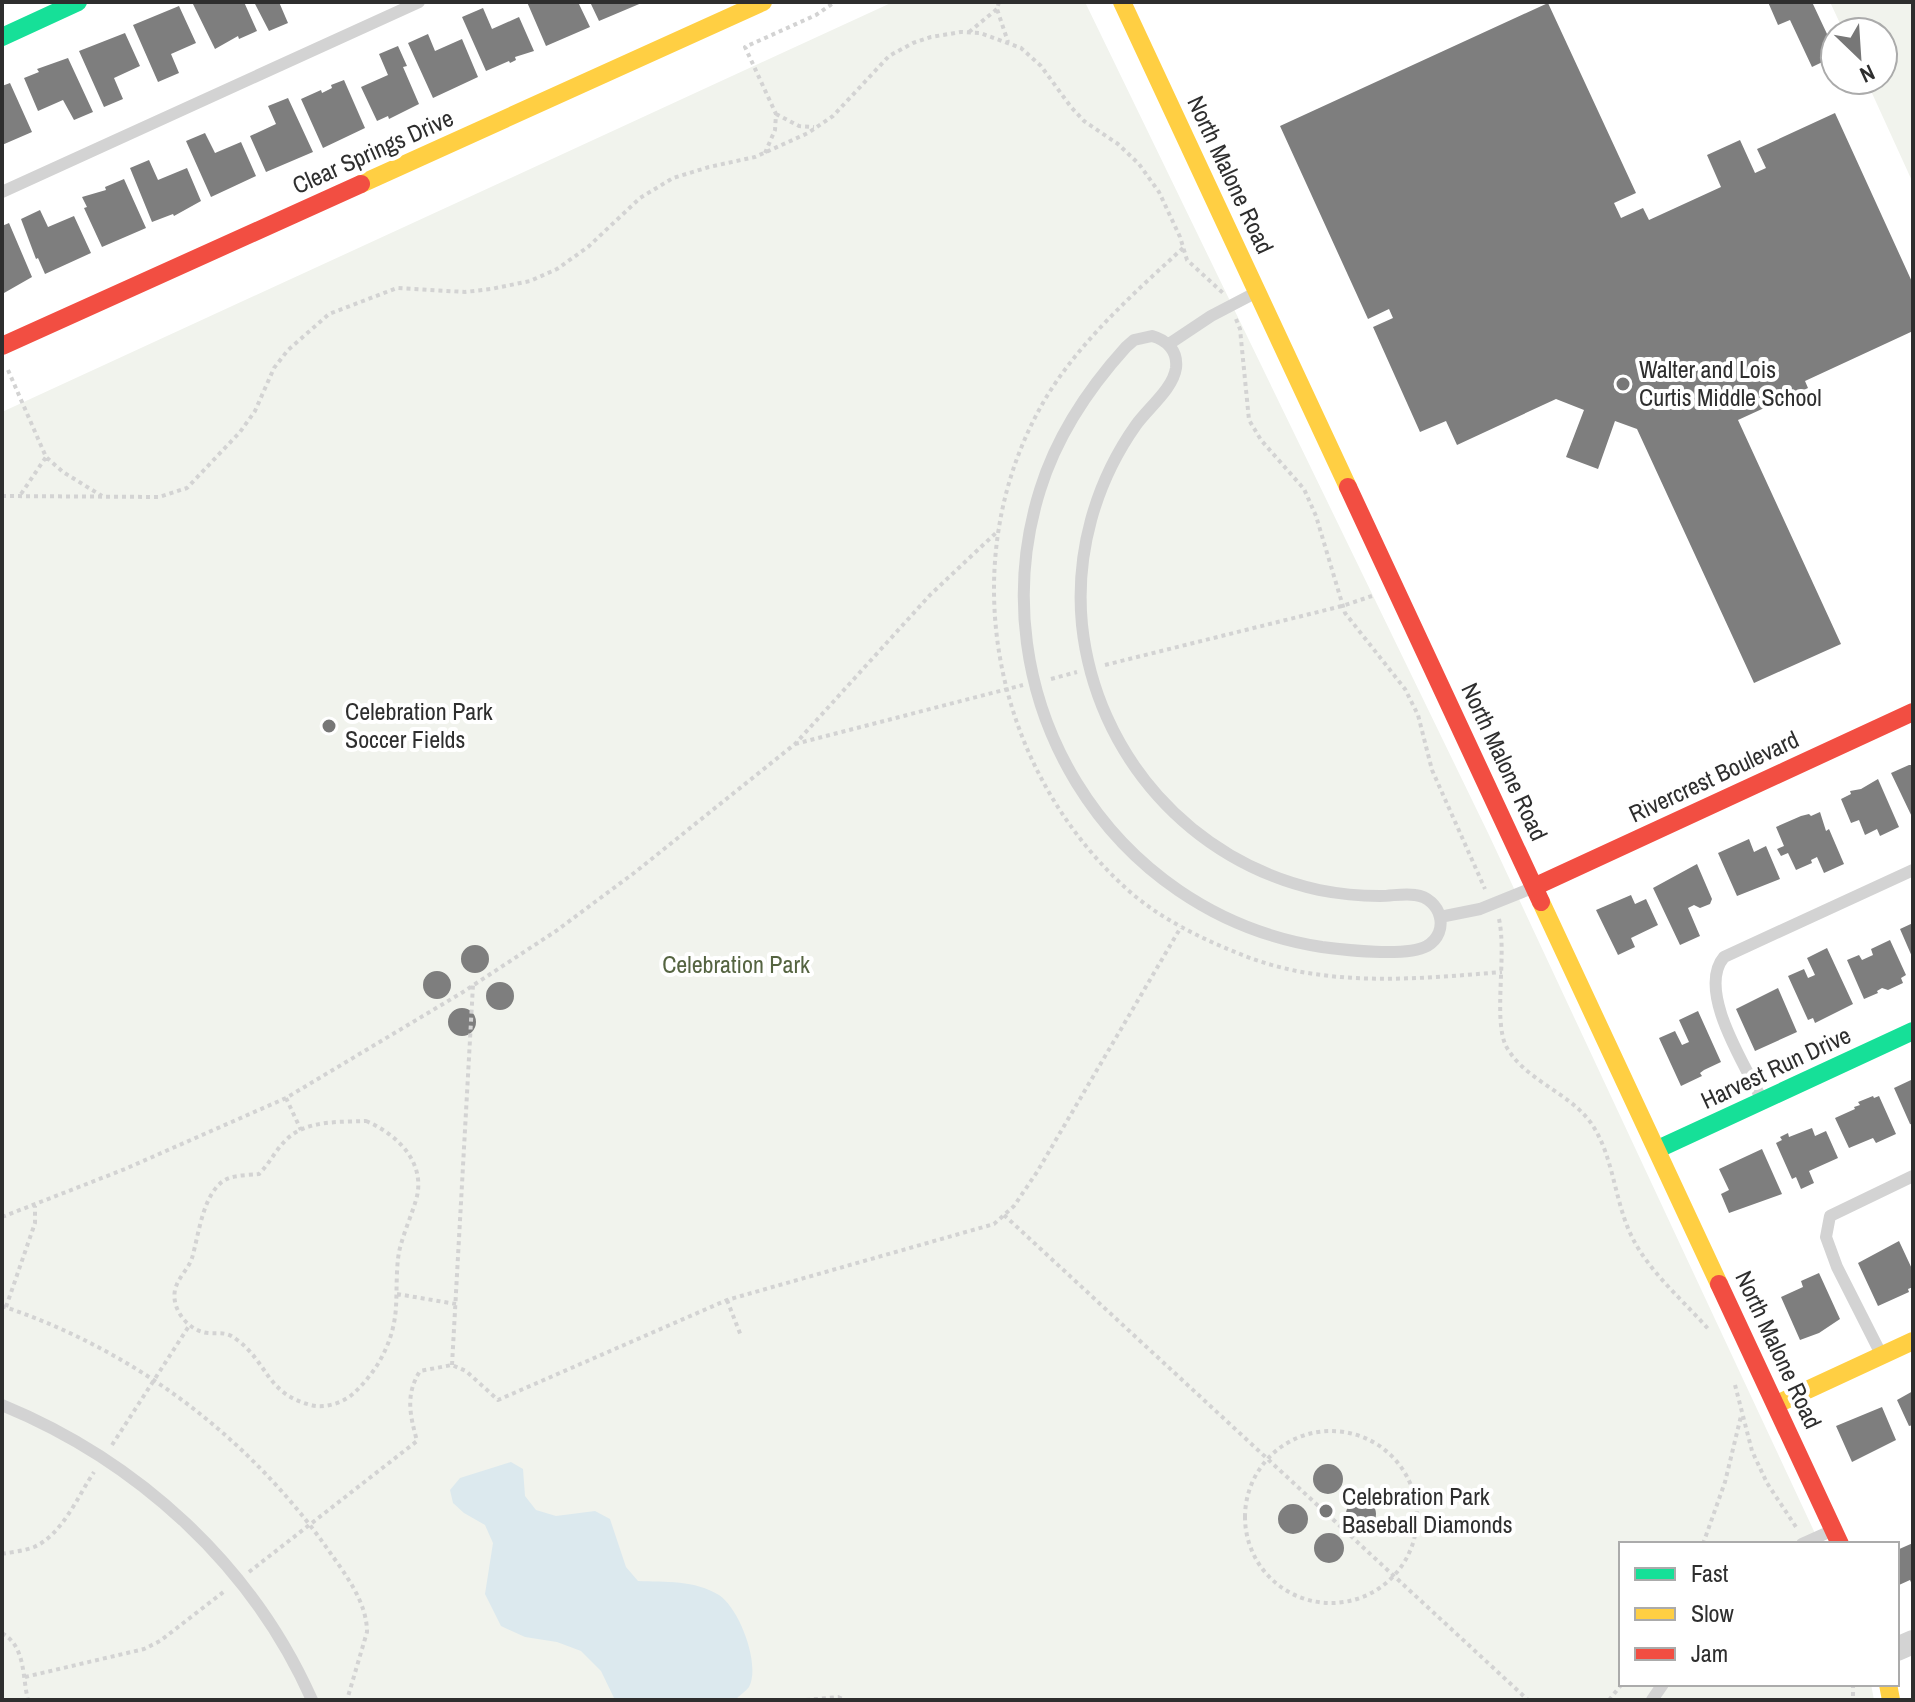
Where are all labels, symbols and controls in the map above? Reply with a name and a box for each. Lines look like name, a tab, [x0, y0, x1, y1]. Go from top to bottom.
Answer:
north arrow	[1819, 16, 1899, 96]
text: N	[1855, 58, 1880, 90]
street label: North Malone Road	[1180, 90, 1281, 259]
street label: Clear Springs Drive	[287, 101, 458, 201]
place label: Walter and Lois Curtis Middle School	[1639, 353, 1822, 413]
marker: Walter and Lois Curtis Middle School	[1614, 375, 1632, 393]
street label: North Malone Road	[1454, 677, 1555, 846]
place label: Celebration Park Soccer Fields	[345, 695, 493, 755]
marker: Celebration Park Soccer Fields	[320, 717, 338, 735]
street label: Rivercrest Boulevard	[1624, 723, 1804, 829]
park label: Celebration Park	[662, 948, 810, 980]
street label: Harvest Run Drive	[1695, 1018, 1856, 1116]
street label: North Malone Road	[1728, 1265, 1829, 1434]
place label: Celebration Park Baseball Diamonds	[1342, 1480, 1513, 1540]
marker: Celebration Park Baseball Diamonds	[1317, 1502, 1335, 1520]
legend	[1619, 1542, 1899, 1686]
text: Fast	[1691, 1557, 1729, 1589]
text: Slow	[1691, 1597, 1734, 1629]
text: Jam	[1691, 1637, 1728, 1669]

